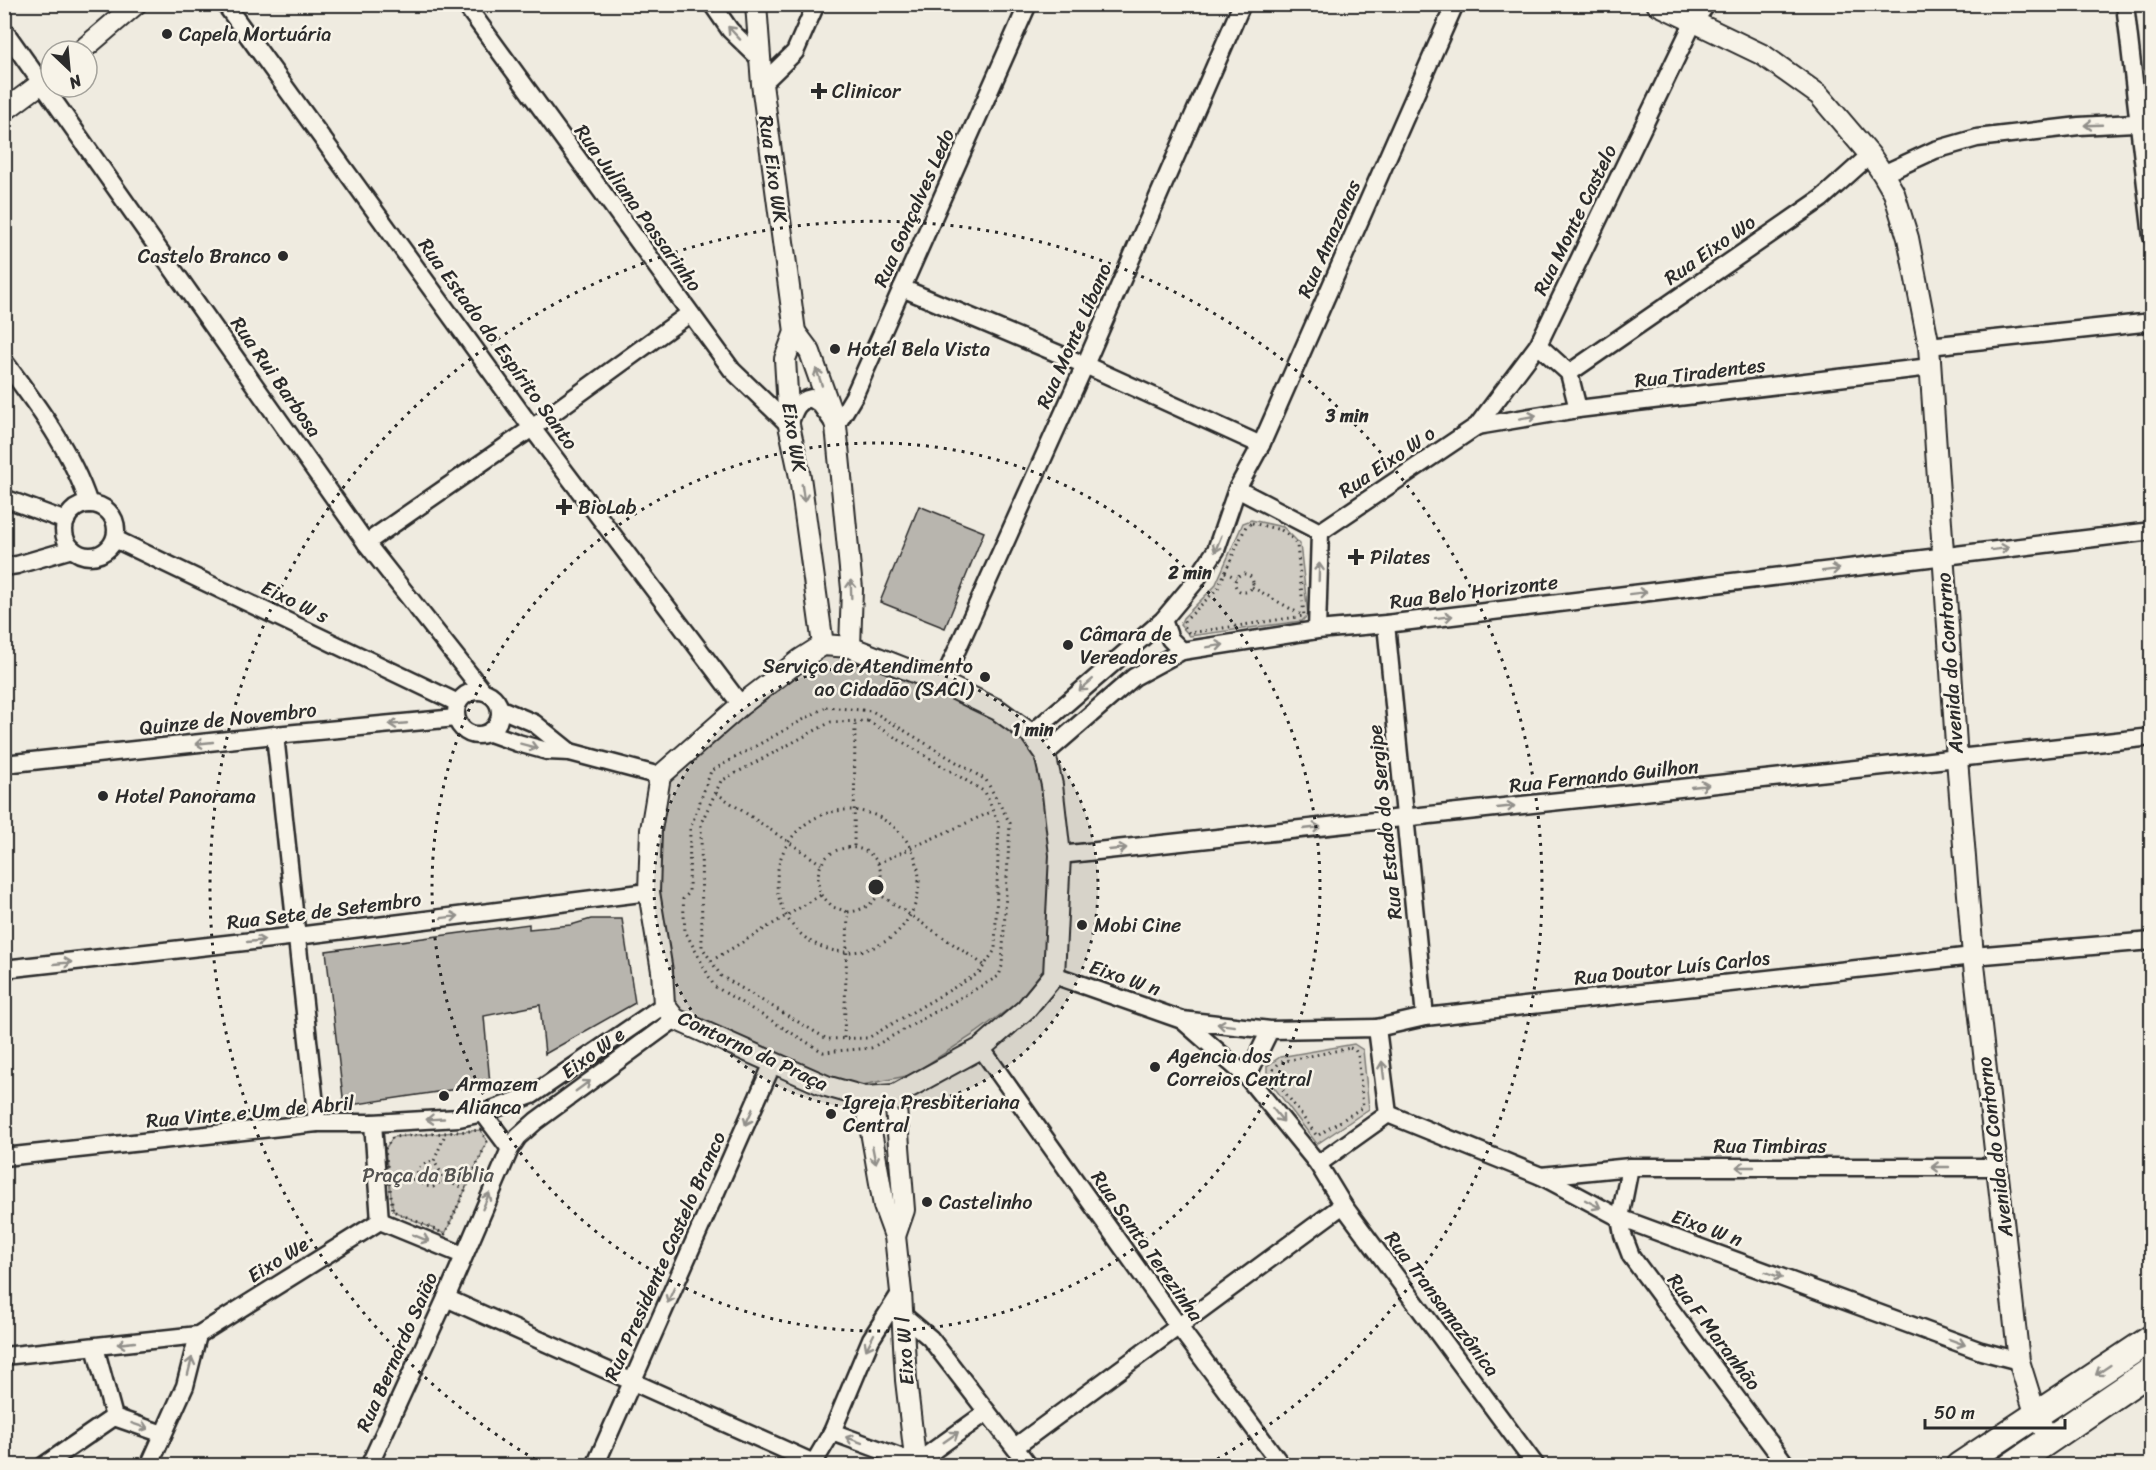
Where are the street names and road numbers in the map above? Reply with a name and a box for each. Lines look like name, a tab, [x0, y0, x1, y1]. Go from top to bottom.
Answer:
street label: Rua Eixo WK	[748, 113, 798, 226]
street label: Rua Juliana Passarinho	[565, 117, 711, 299]
street label: Rua Gonçalves Ledo	[863, 123, 965, 293]
street label: Rua Monte Castelo	[1523, 138, 1627, 302]
street label: Rua Amazonas	[1287, 173, 1371, 304]
street label: Rua Eixo Wo	[1657, 205, 1763, 295]
street label: Rua Estado do Espírito Santo	[409, 230, 587, 458]
street label: Rua Monte Líbano	[1026, 257, 1122, 414]
street label: Rua Rui Barbosa	[221, 309, 331, 445]
street label: Rua Tiradentes	[1632, 348, 1768, 398]
street label: Eixo WK	[771, 400, 817, 475]
street label: Rua Eixo W o	[1331, 416, 1443, 508]
street label: Rua Belo Horizonte	[1388, 564, 1560, 620]
street label: Eixo W s	[255, 570, 336, 634]
street label: Avenida do Contorno	[1926, 571, 1974, 756]
street label: Quinze de Novembro	[138, 692, 318, 746]
street label: Rua Estado do Sergipe	[1357, 723, 1413, 921]
street label: Rua Fernando Guilhon	[1508, 749, 1701, 803]
street label: Rua Sete de Setembro	[225, 882, 423, 940]
street label: Rua Doutor Luís Carlos	[1572, 940, 1772, 996]
street label: Eixo W n	[1085, 949, 1166, 1007]
street label: Contorno da Praça	[672, 1001, 834, 1101]
street label: Eixo W e	[553, 1017, 633, 1088]
street label: Avenida do Contorno	[1967, 1055, 2024, 1240]
street label: Rua Vinte e Um de Abril	[145, 1085, 357, 1139]
street label: Rua Presidente Castelo Branco	[594, 1126, 736, 1386]
street label: Rua Timbiras	[1713, 1129, 1827, 1164]
street label: Rua Santa Terezinha	[1082, 1163, 1213, 1330]
street label: Eixo W n	[1666, 1199, 1748, 1257]
street label: Rua Transamazônica	[1375, 1223, 1509, 1385]
street label: Eixo We	[240, 1227, 316, 1293]
street label: Rua Bernardo Saião	[346, 1266, 448, 1438]
street label: Rua F Maranhão	[1658, 1266, 1770, 1398]
street label: Eixo W l	[885, 1314, 925, 1386]

